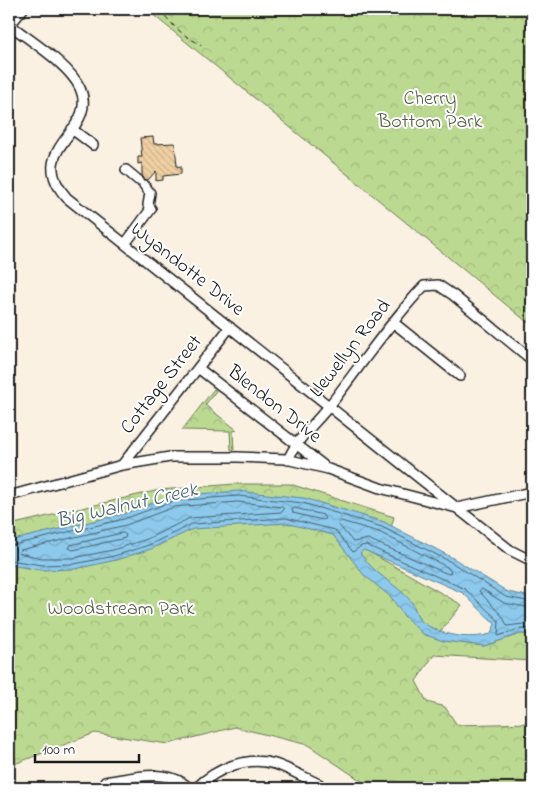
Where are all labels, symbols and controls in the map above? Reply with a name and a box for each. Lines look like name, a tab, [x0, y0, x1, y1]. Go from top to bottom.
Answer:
park label: Cherry Bottom Park	[377, 85, 482, 137]
street label: Wyandotte Drive	[124, 216, 250, 324]
street label: Llewellyn Road	[303, 294, 399, 404]
street label: Cottage Street	[114, 329, 211, 441]
street label: Blendon Drive	[220, 358, 327, 451]
water label: Big Walnut Creek	[53, 475, 202, 538]
park label: Woodstream Park	[47, 595, 195, 624]
scale bar	[35, 732, 139, 764]
text: 100 m	[42, 739, 75, 761]

